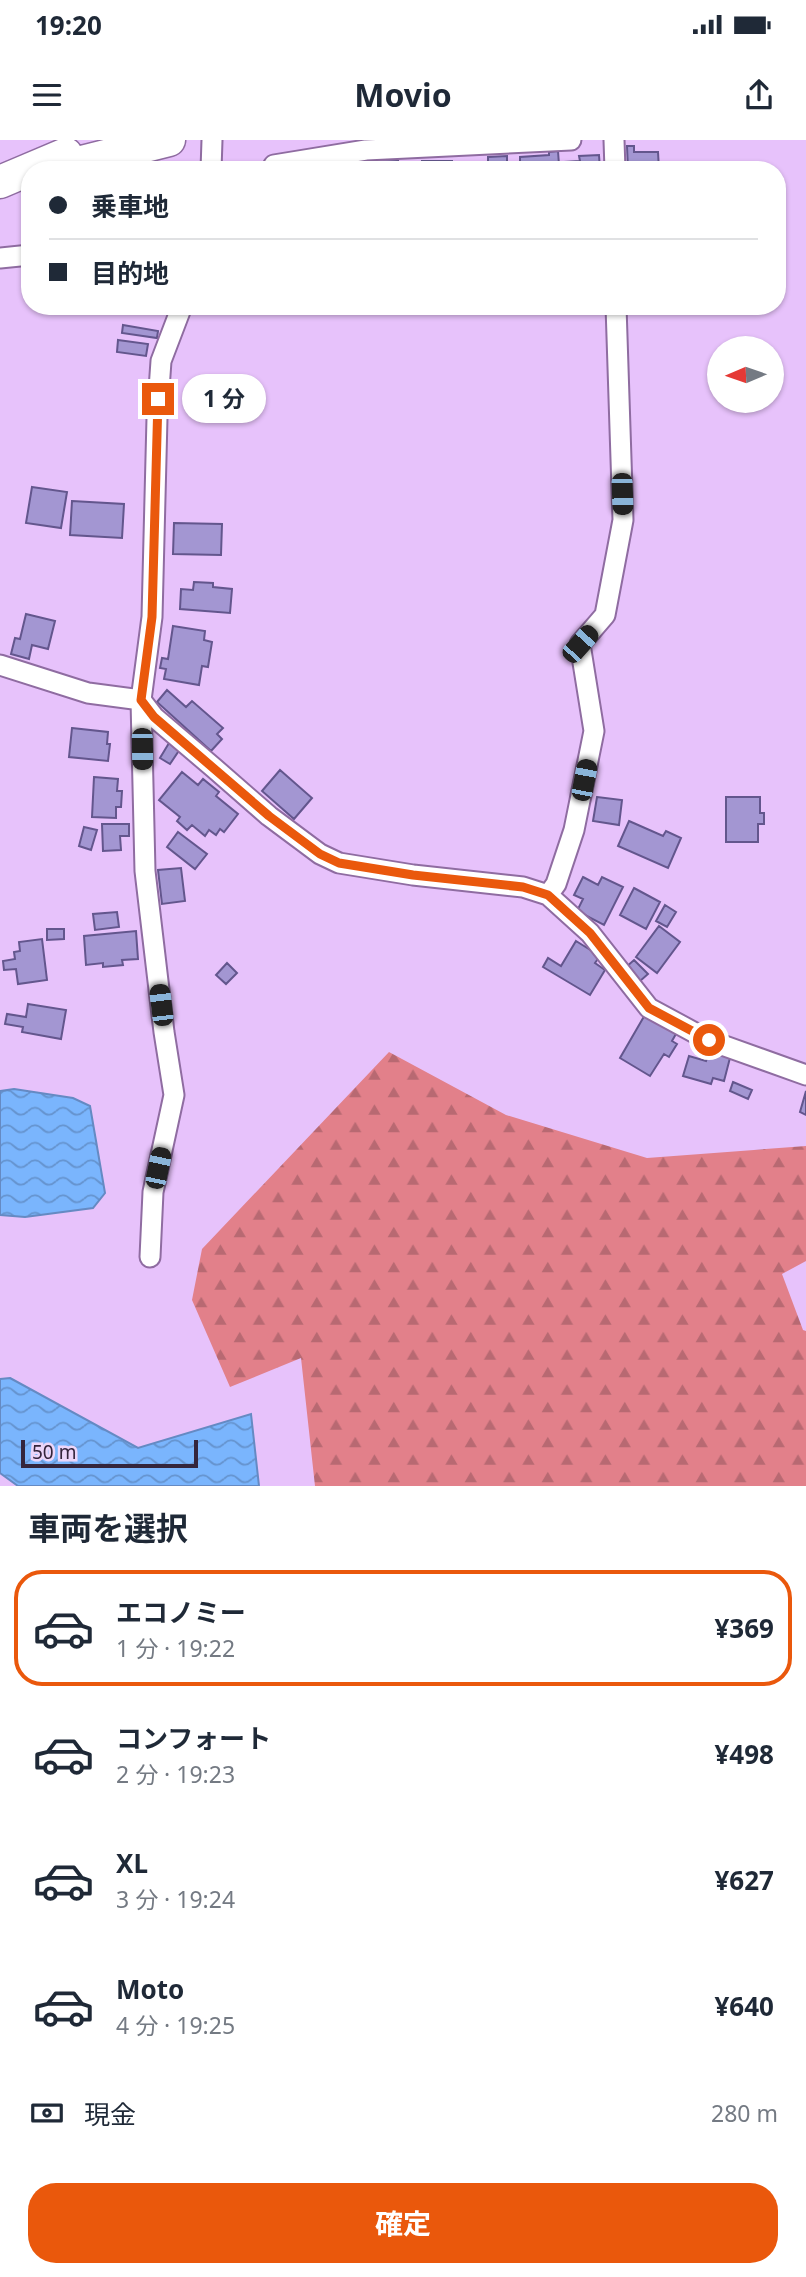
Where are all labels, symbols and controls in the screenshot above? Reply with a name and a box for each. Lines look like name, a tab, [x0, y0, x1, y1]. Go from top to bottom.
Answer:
text: 19:20	[35, 7, 102, 43]
text: Movio	[354, 73, 452, 116]
icon: menu	[28, 76, 66, 114]
icon: share	[740, 76, 778, 114]
text: 乗車地	[91, 188, 169, 224]
text: 目的地	[91, 255, 169, 291]
north arrow	[707, 336, 784, 413]
map controls	[707, 336, 784, 413]
callout: 1 分	[182, 374, 266, 424]
text: 1 分	[203, 382, 245, 414]
route end	[142, 383, 174, 415]
car	[611, 473, 634, 515]
car	[559, 621, 602, 667]
car	[132, 728, 153, 770]
car	[570, 757, 599, 803]
car	[149, 983, 174, 1027]
route start	[693, 1024, 725, 1056]
car	[144, 1145, 173, 1191]
scale bar	[21, 1437, 198, 1469]
text: 50 m	[32, 1439, 76, 1465]
text: 車両を選択	[28, 1506, 188, 1549]
text: エコノミー	[116, 1594, 246, 1630]
icon: car	[32, 1597, 95, 1660]
text: ¥369	[715, 1610, 774, 1646]
text: 1 分 · 19:22	[116, 1632, 235, 1664]
text: コンフォート	[116, 1720, 271, 1756]
icon: car	[32, 1723, 95, 1786]
text: ¥498	[715, 1736, 774, 1772]
text: 2 分 · 19:23	[116, 1758, 235, 1790]
text: XL	[116, 1845, 148, 1881]
icon: car	[32, 1849, 95, 1912]
text: ¥627	[715, 1862, 774, 1898]
text: 3 分 · 19:24	[116, 1883, 235, 1915]
text: Moto	[116, 1971, 184, 2007]
icon: car	[32, 1975, 95, 2038]
text: ¥640	[715, 1988, 774, 2024]
text: 4 分 · 19:25	[116, 2009, 235, 2041]
icon: cash	[28, 2094, 66, 2132]
text: 現金	[84, 2096, 136, 2132]
text: 280 m	[711, 2097, 778, 2129]
button: 確定	[28, 2183, 778, 2263]

